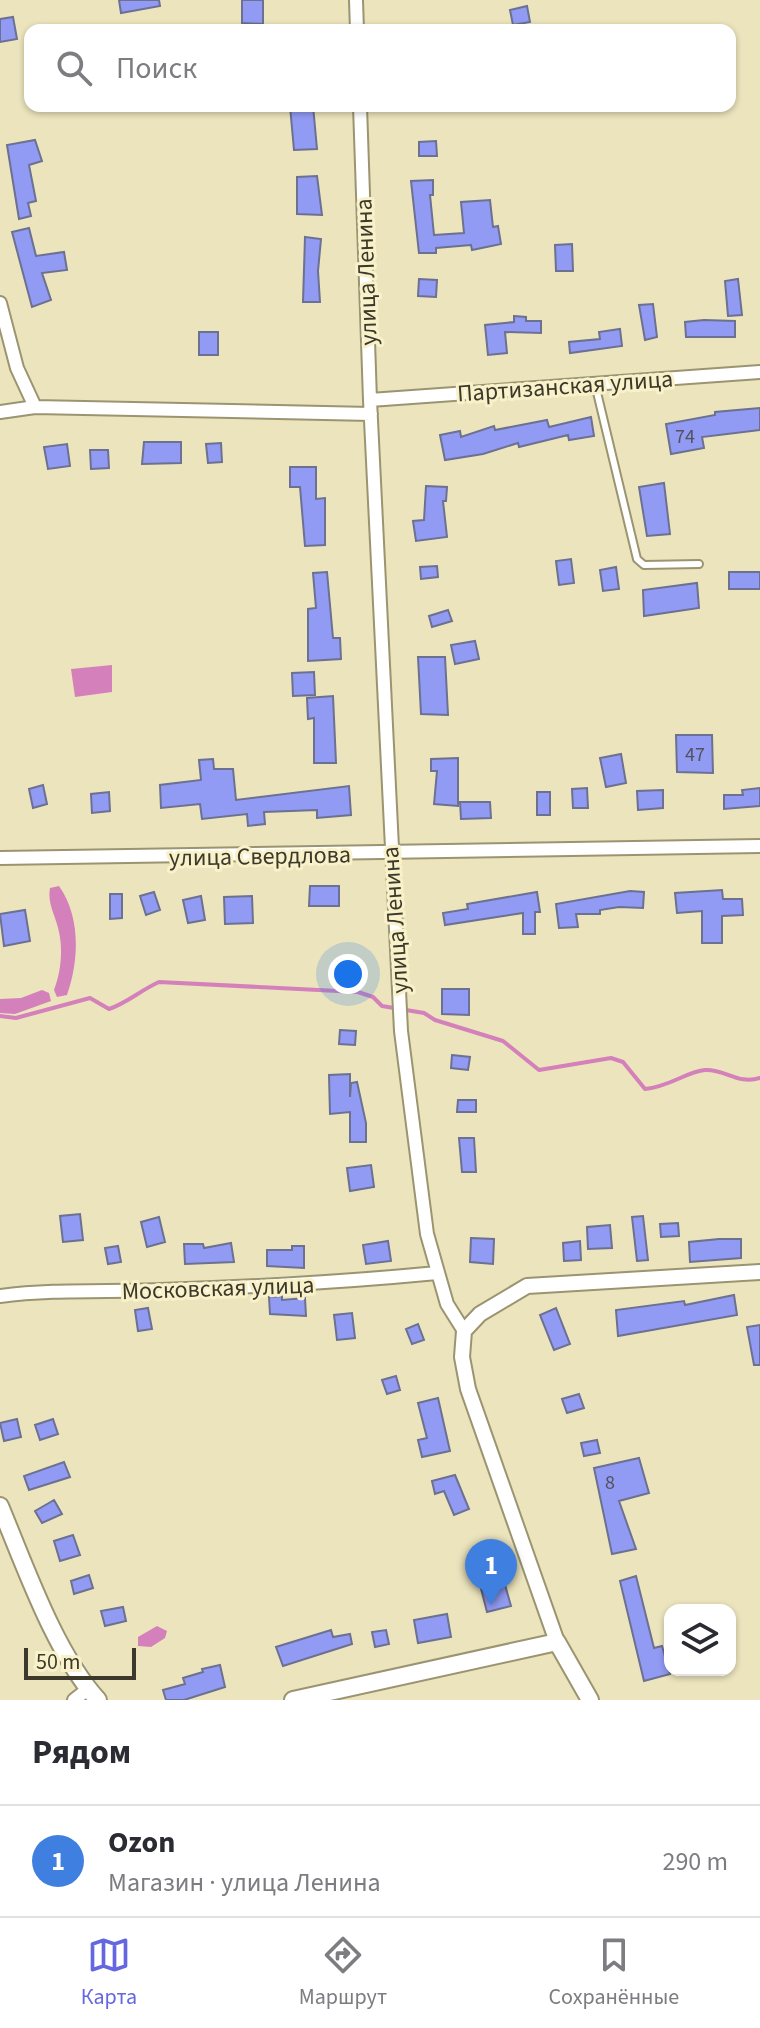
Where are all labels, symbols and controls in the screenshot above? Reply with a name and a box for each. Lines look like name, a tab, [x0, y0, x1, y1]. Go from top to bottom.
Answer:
search box	[24, 24, 736, 112]
icon: search	[52, 46, 96, 90]
text: Поиск	[116, 47, 197, 90]
street label: улица Ленина	[346, 198, 387, 346]
street label: Партизанская улица	[456, 361, 674, 412]
house number: 74	[675, 423, 695, 451]
house number: 47	[685, 741, 705, 769]
street label: улица Свердлова	[169, 837, 351, 876]
street label: улица Ленина	[373, 845, 418, 995]
your location	[328, 954, 368, 994]
street label: Московская улица	[121, 1268, 315, 1309]
house number: 8	[605, 1469, 615, 1497]
pin: 1	[465, 1539, 517, 1605]
map controls	[664, 1604, 736, 1676]
button: layers	[664, 1604, 736, 1676]
scale bar	[24, 1644, 136, 1680]
text: 50 m	[36, 1646, 81, 1678]
text: Рядом	[32, 1728, 131, 1777]
text: Ozon	[108, 1821, 175, 1864]
text: 1	[51, 1843, 65, 1880]
text: 290 m	[662, 1843, 728, 1880]
text: Магазин · улица Ленина	[108, 1864, 381, 1901]
tab: Карта	[81, 1933, 137, 2013]
tab: Маршрут	[299, 1933, 387, 2013]
tab: Сохранённые	[549, 1933, 679, 2013]

